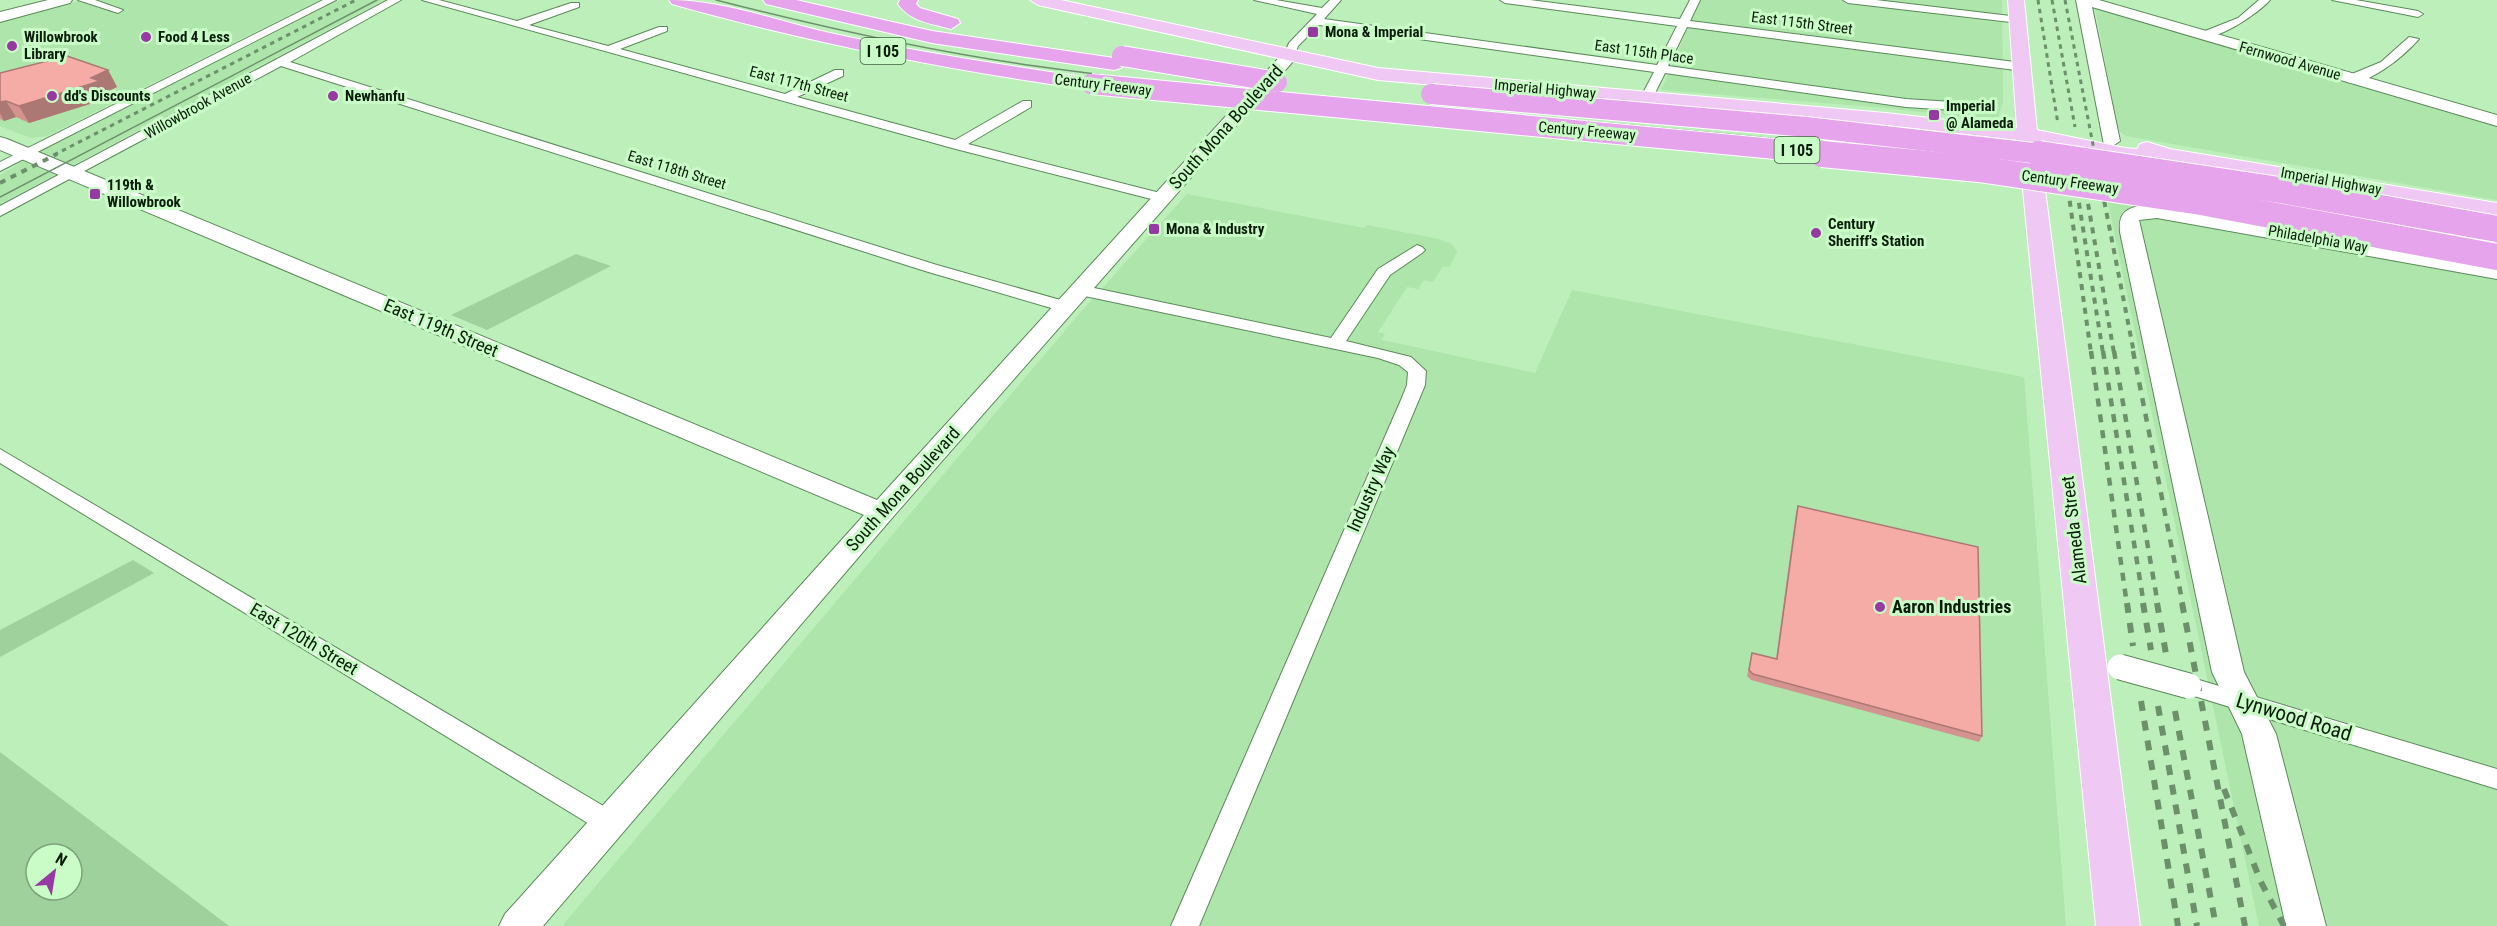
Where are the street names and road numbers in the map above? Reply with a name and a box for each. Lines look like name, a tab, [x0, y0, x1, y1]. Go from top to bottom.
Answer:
street label: East 115th Street	[1750, 8, 1854, 38]
street label: East 115th Place	[1593, 36, 1695, 68]
road number: I 105	[860, 38, 906, 64]
street label: Fernwood Avenue	[2237, 38, 2343, 84]
street label: South Mona Boulevard	[1164, 60, 1287, 193]
street label: East 117th Street	[747, 62, 851, 106]
street label: Willowbrook Avenue	[141, 69, 255, 143]
street label: Century Freeway	[1054, 70, 1152, 100]
street label: Imperial Highway	[1493, 76, 1597, 102]
street label: Century Freeway	[1538, 118, 1636, 144]
road number: I 105	[1774, 137, 1820, 163]
street label: East 118th Street	[626, 147, 728, 193]
street label: Imperial Highway	[2279, 163, 2383, 199]
street label: Century Freeway	[2020, 166, 2120, 198]
street label: Philadelphia Way	[2267, 221, 2369, 257]
street label: East 119th Street	[381, 294, 502, 361]
street label: South Mona Boulevard	[841, 422, 964, 555]
street label: Industry Way	[1342, 442, 1399, 535]
street label: Alameda Street	[2056, 475, 2091, 585]
street label: East 120th Street	[246, 598, 362, 679]
street label: Lynwood Road	[2233, 688, 2355, 746]

